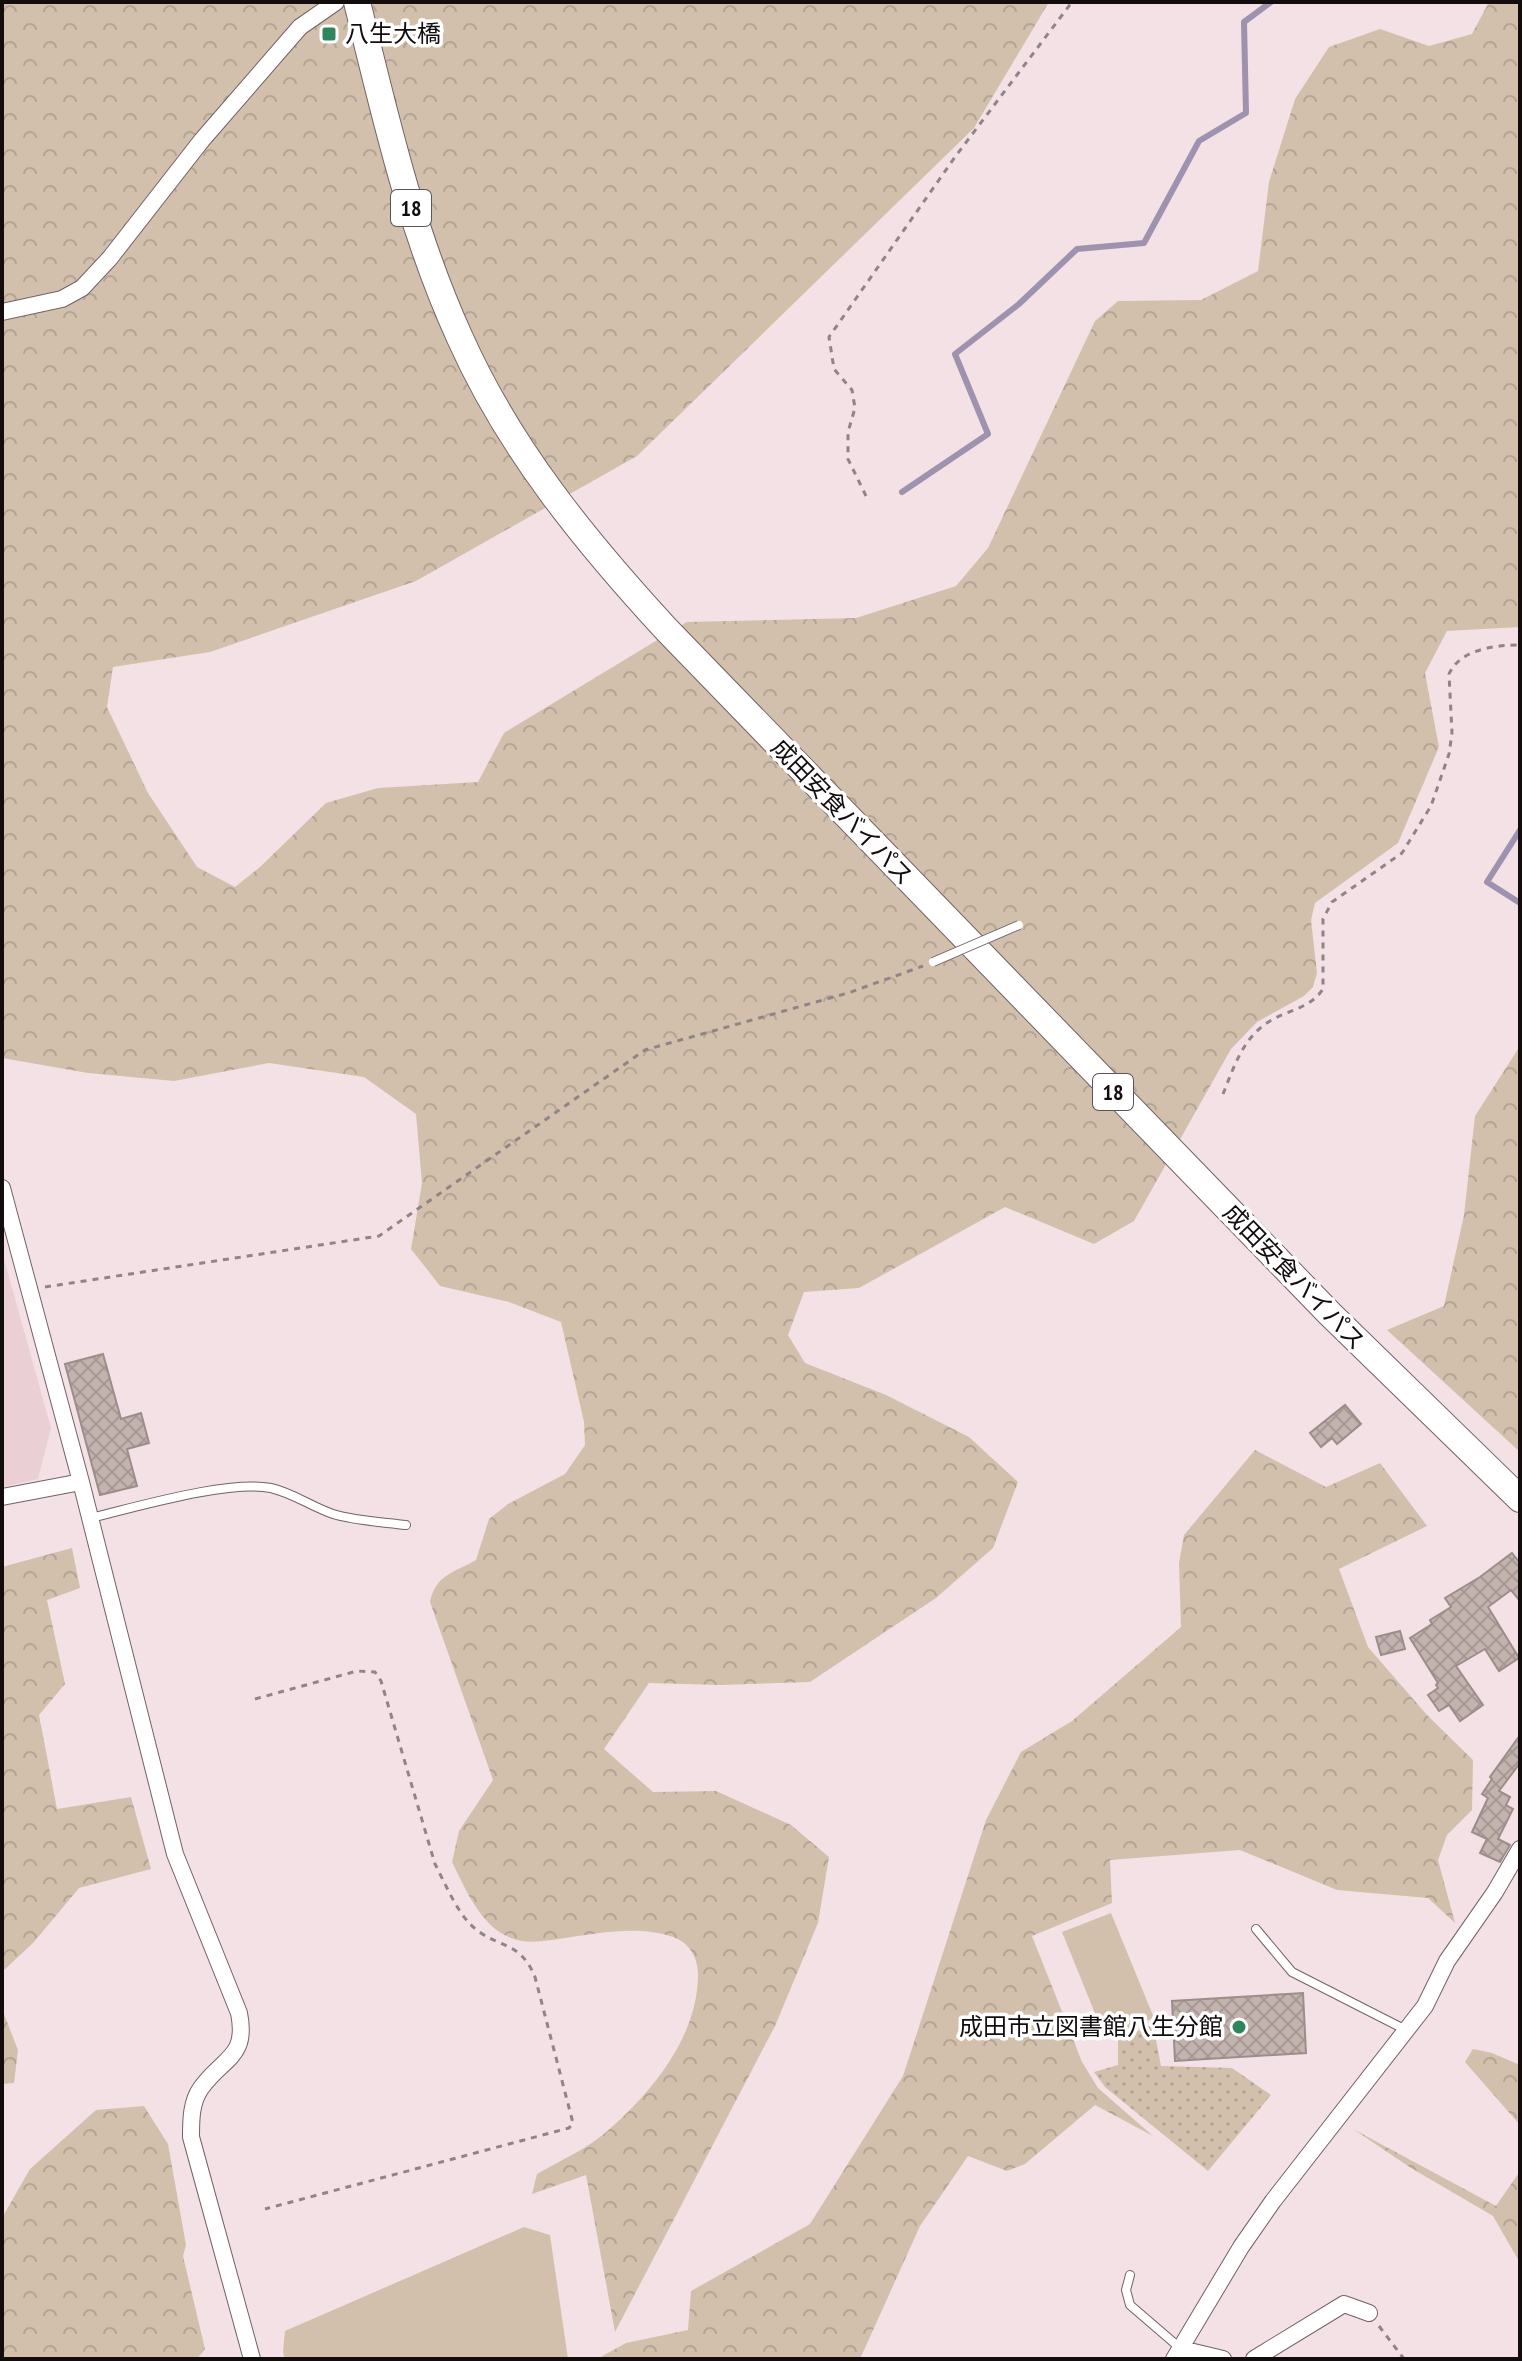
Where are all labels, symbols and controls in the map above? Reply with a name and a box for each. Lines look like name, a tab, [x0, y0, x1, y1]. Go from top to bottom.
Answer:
place label: 八生大橋	[345, 18, 441, 49]
marker: 八生大橋	[320, 25, 338, 43]
road number: 18	[391, 190, 431, 226]
street label: 成田安食バイパス	[765, 732, 920, 891]
road number: 18	[1093, 1074, 1133, 1110]
street label: 成田安食バイパス	[1217, 1197, 1372, 1356]
place label: 成田市立図書館八生分館	[959, 2011, 1223, 2042]
marker: 成田市立図書館八生分館	[1230, 2018, 1248, 2036]

